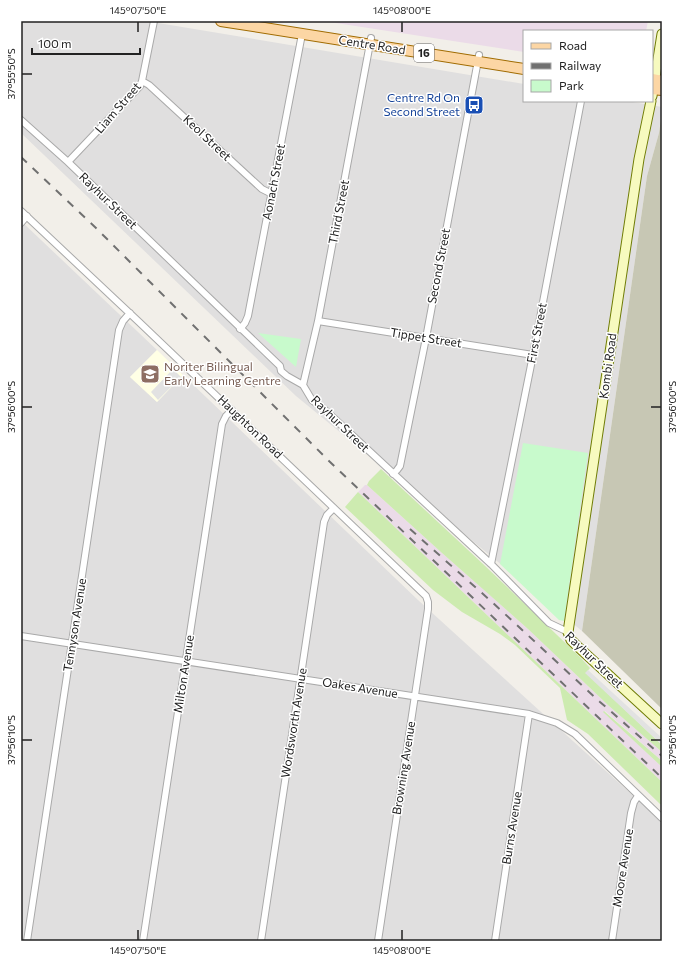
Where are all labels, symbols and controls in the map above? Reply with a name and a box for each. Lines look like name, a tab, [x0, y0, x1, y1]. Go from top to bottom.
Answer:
text: 145°07'50"E	[110, 4, 166, 16]
text: 145°08'00"E	[373, 4, 431, 16]
scale bar	[32, 30, 140, 56]
legend	[523, 30, 653, 102]
street label: Centre Road	[338, 32, 407, 56]
text: 100 m	[38, 36, 72, 50]
text: Road	[559, 38, 587, 52]
road number: 16	[414, 44, 434, 62]
text: 37°55'50"S	[5, 48, 17, 100]
text: Railway	[559, 58, 601, 72]
text: Park	[559, 78, 585, 92]
street label: Liam Street	[91, 79, 143, 136]
place label: Centre Rd On Second Street	[384, 90, 460, 118]
bus stop icon: Centre Rd On Second Street	[463, 94, 485, 116]
street label: Keol Street	[181, 112, 235, 163]
street label: Aonach Street	[259, 142, 287, 221]
street label: Rayhur Street	[77, 169, 141, 231]
street label: Third Street	[325, 178, 351, 245]
street label: Second Street	[424, 227, 452, 305]
street label: First Street	[523, 301, 549, 364]
street label: Tippet Street	[389, 324, 463, 350]
street label: Kombi Road	[596, 332, 619, 399]
place label: Noriter Bilingual Early Learning Centre	[164, 359, 281, 387]
school or university icon: Noriter Bilingual Early Learning Centre	[139, 363, 161, 385]
text: 37°56'00"S	[5, 381, 17, 433]
text: 37°56'00"S	[666, 381, 678, 433]
street label: Haughton Road	[215, 392, 286, 461]
street label: Rayhur Street	[309, 392, 373, 454]
street label: Tennyson Avenue	[60, 577, 88, 673]
street label: Rayhur Street	[563, 628, 627, 690]
street label: Milton Avenue	[170, 634, 196, 714]
street label: Wordsworth Avenue	[277, 667, 309, 779]
street label: Oakes Avenue	[321, 674, 399, 700]
text: 37°56'10"S	[5, 715, 17, 765]
text: 37°56'10"S	[666, 715, 678, 765]
street label: Browning Avenue	[389, 720, 417, 816]
street label: Burns Avenue	[498, 790, 524, 865]
street label: Moore Avenue	[609, 828, 635, 908]
text: 145°07'50"E	[110, 944, 166, 956]
text: 145°08'00"E	[373, 944, 431, 956]

